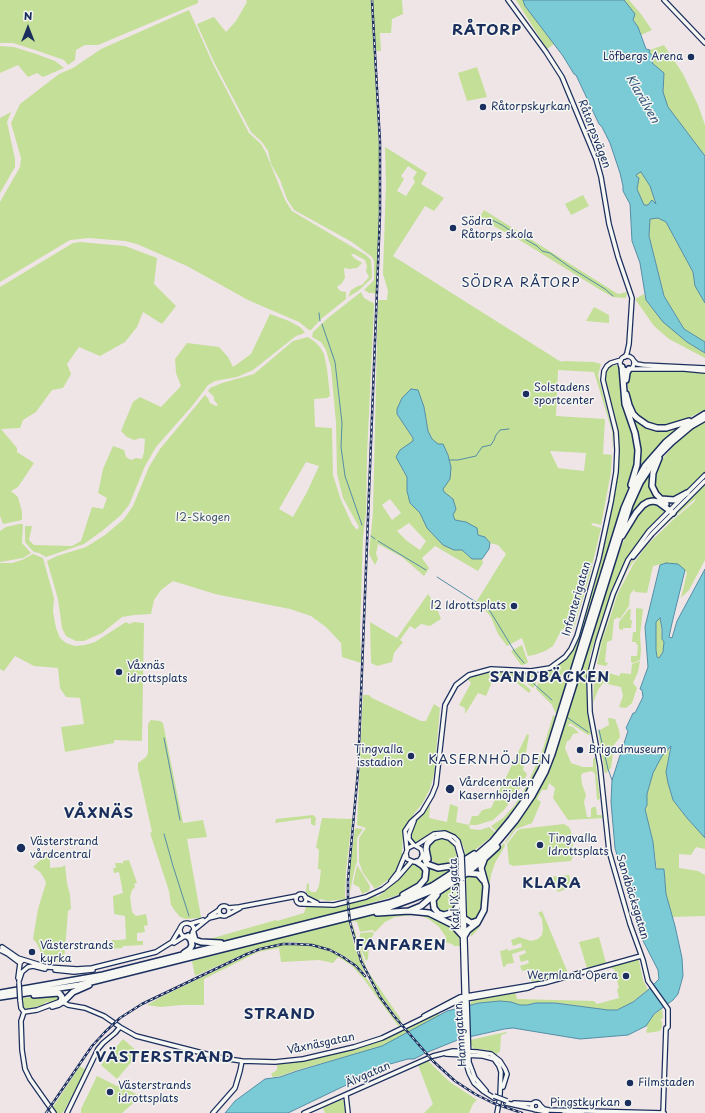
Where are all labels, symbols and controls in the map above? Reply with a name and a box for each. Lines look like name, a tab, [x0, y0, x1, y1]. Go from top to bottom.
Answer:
text: N	[24, 7, 32, 24]
north arrow	[8, 8, 48, 48]
district label: RÅTORP	[453, 22, 521, 40]
place label: Löfbergs Arena	[603, 50, 683, 64]
marker: Löfbergs Arena	[686, 52, 696, 62]
water label: Klarälven	[622, 72, 662, 126]
street label: Råtorpsvägen	[575, 98, 613, 170]
place label: Råtorpskyrkan	[491, 100, 570, 114]
marker: Råtorpskyrkan	[478, 102, 488, 112]
place label: Södra Råtorps skola	[461, 215, 533, 241]
marker: Södra Råtorps skola	[448, 223, 458, 233]
district label: SÖDRA RÅTORP	[463, 275, 579, 291]
place label: Solstadens sportcenter	[534, 381, 594, 407]
marker: Solstadens sportcenter	[521, 389, 531, 399]
park label: I2-Skogen	[176, 511, 230, 525]
street label: Infanterigatan	[560, 560, 594, 638]
place label: I2 Idrottsplats	[431, 599, 506, 613]
marker: I2 Idrottsplats	[509, 601, 519, 611]
place label: Våxnäs idrottsplats	[127, 659, 187, 685]
marker: Våxnäs idrottsplats	[114, 667, 124, 677]
district label: SANDBÄCKEN	[489, 669, 611, 687]
place label: Tingvalla isstadion	[354, 743, 403, 769]
place label: Brigadmuseum	[588, 743, 667, 757]
marker: Brigadmuseum	[575, 745, 585, 755]
marker: Tingvalla isstadion	[406, 751, 416, 761]
district label: KASERNHÖJDEN	[429, 752, 551, 768]
place label: Vårdcentralen Kasernhöjden	[459, 776, 534, 802]
marker: Vårdcentralen Kasernhöjden	[444, 783, 456, 795]
district label: VÅXNÄS	[64, 805, 134, 823]
place label: Tingvalla Idrottsplats	[548, 832, 609, 858]
place label: Västerstrand vårdcentral	[30, 835, 98, 861]
marker: Tingvalla Idrottsplats	[535, 840, 545, 850]
marker: Västerstrand vårdcentral	[15, 842, 27, 854]
street label: Sandbäcksgatan	[613, 853, 651, 941]
street label: Karl IX:s gata	[447, 858, 463, 930]
district label: KLARA	[523, 875, 581, 893]
district label: FANFAREN	[355, 937, 447, 955]
place label: Västerstrands kyrka	[40, 939, 113, 965]
marker: Västerstrands kyrka	[27, 947, 37, 957]
place label: Wermland Opera	[527, 969, 618, 983]
marker: Wermland Opera	[621, 971, 631, 981]
street label: Hamngatan	[452, 1003, 470, 1067]
district label: STRAND	[245, 1006, 315, 1024]
street label: Våxnäsgatan	[286, 1030, 356, 1058]
district label: VÄSTERSTRAND	[97, 1049, 233, 1067]
street label: Älvgatan	[343, 1059, 393, 1091]
place label: Filmstaden	[638, 1076, 695, 1090]
marker: Filmstaden	[625, 1078, 635, 1088]
place label: Västerstrands idrottsplats	[118, 1079, 191, 1105]
marker: Västerstrands idrottsplats	[105, 1087, 115, 1097]
place label: Pingstkyrkan	[550, 1096, 620, 1110]
marker: Pingstkyrkan	[623, 1098, 633, 1108]

